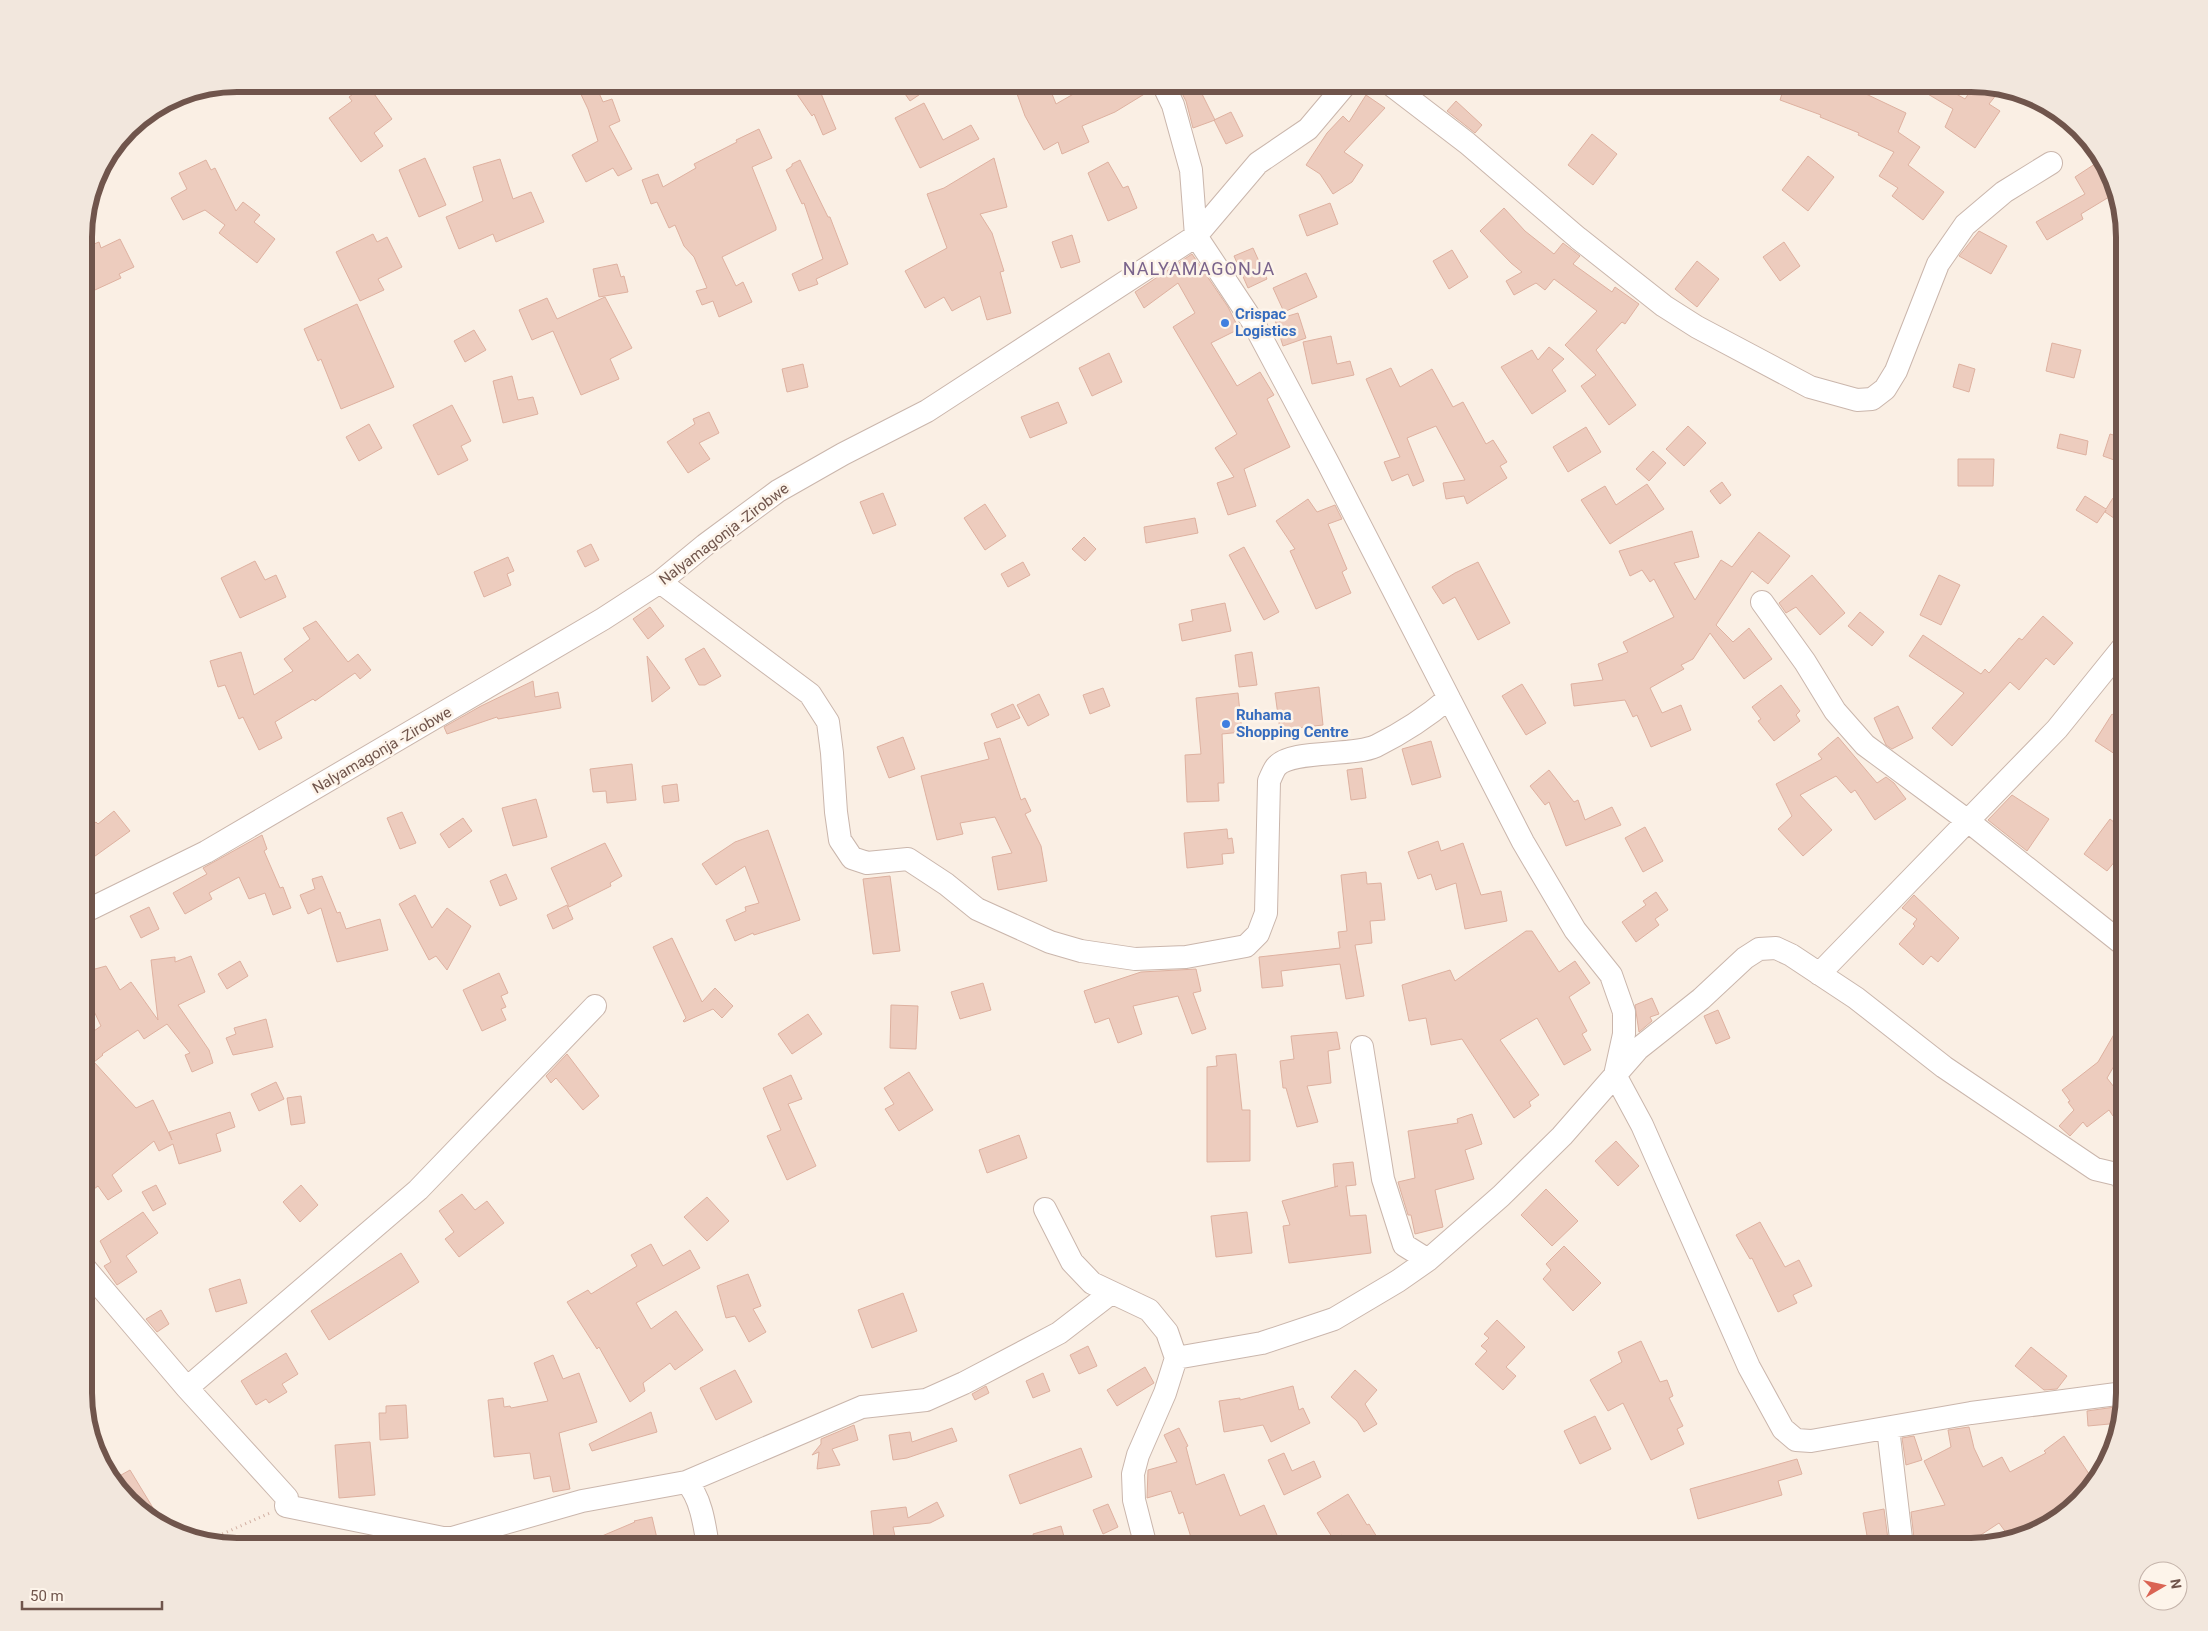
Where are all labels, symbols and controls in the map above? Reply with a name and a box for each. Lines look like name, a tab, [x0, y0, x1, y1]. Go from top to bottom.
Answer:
district label: NALYAMAGONJA	[1123, 258, 1275, 279]
place label: Crispac Logistics	[1235, 305, 1297, 340]
marker: Crispac Logistics	[1219, 317, 1231, 329]
street label: Nalyamagonja -Zirobwe	[656, 479, 792, 589]
street label: Nalyamagonja -Zirobwe	[309, 703, 455, 797]
place label: Ruhama Shopping Centre	[1236, 706, 1349, 741]
marker: Ruhama Shopping Centre	[1220, 718, 1232, 730]
north arrow	[2138, 1561, 2188, 1611]
scale bar	[22, 1578, 162, 1610]
text: N	[2167, 1578, 2185, 1590]
text: 50 m	[30, 1587, 64, 1605]

